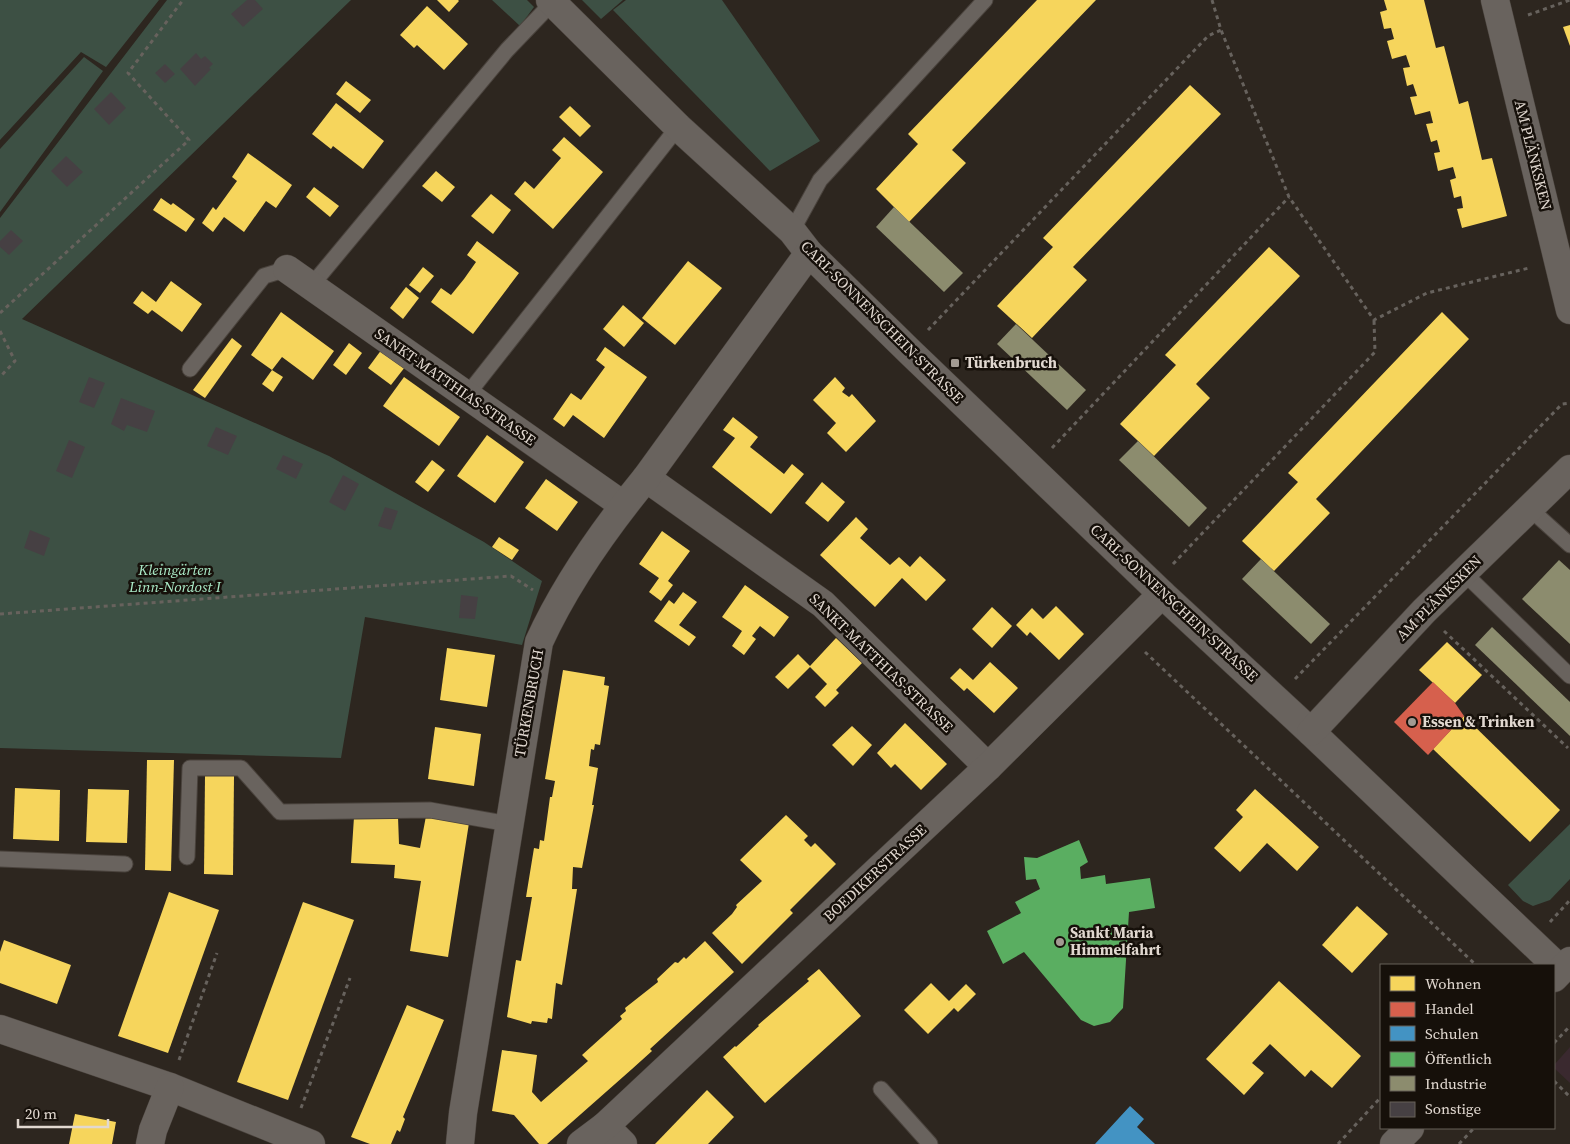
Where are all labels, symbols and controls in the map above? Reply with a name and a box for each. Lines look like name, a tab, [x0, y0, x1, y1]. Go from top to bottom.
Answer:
street label: AM PLÄNKSKEN	[1510, 98, 1557, 212]
street label: CARL-SONNENSCHEIN-STRASSE	[796, 236, 968, 408]
street label: SANKT-MATTHIAS-STRASSE	[371, 323, 540, 450]
place label: Türkenbruch	[965, 352, 1057, 373]
marker: Türkenbruch	[949, 357, 961, 369]
street label: CARL-SONNENSCHEIN-STRASSE	[1086, 519, 1263, 686]
street label: AM PLÄNKSKEN	[1391, 550, 1486, 645]
park label: Kleingärten Linn-Nordost I	[128, 559, 222, 597]
street label: SANKT-MATTHIAS-STRASSE	[805, 588, 958, 737]
street label: TÜRKENBRUCH	[509, 647, 548, 759]
place label: Essen & Trinken	[1422, 711, 1534, 732]
marker: Essen & Trinken	[1406, 716, 1418, 728]
street label: BOEDIKERSTRASSE	[819, 819, 931, 926]
place label: Sankt Maria Himmelfahrt	[1070, 922, 1162, 960]
marker: Sankt Maria Himmelfahrt	[1054, 936, 1066, 948]
legend	[1380, 964, 1555, 1129]
text: Wohnen	[1425, 973, 1481, 994]
text: Handel	[1425, 998, 1474, 1019]
text: Schulen	[1425, 1023, 1479, 1044]
text: Öffentlich	[1425, 1048, 1492, 1069]
text: Industrie	[1425, 1073, 1487, 1094]
scale bar	[18, 1096, 108, 1128]
text: Sonstige	[1425, 1098, 1481, 1119]
text: 20 m	[25, 1103, 57, 1124]

